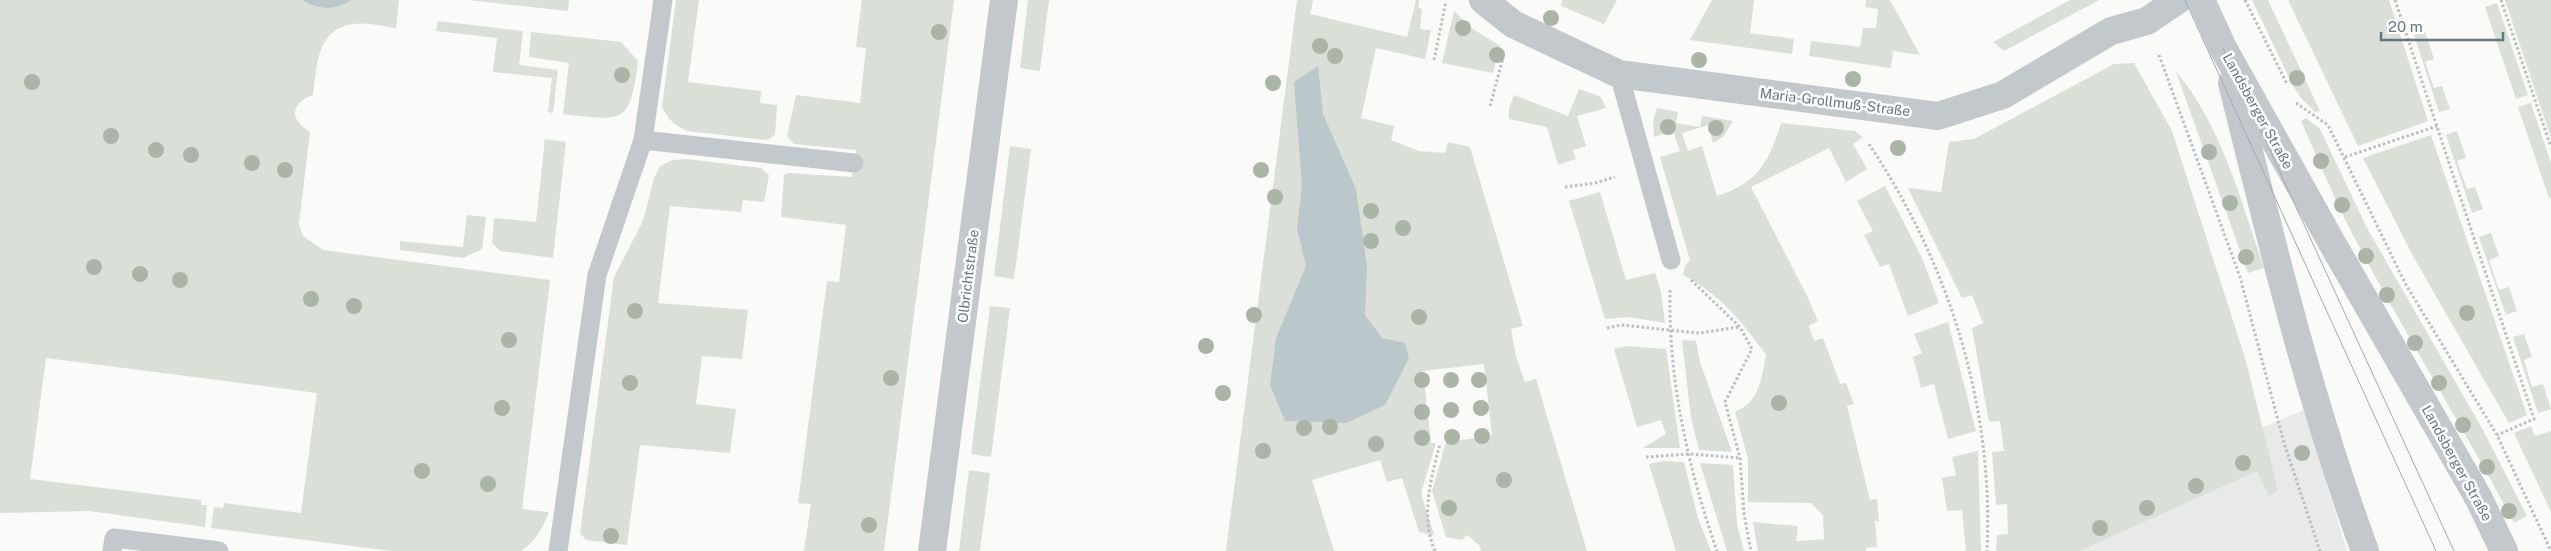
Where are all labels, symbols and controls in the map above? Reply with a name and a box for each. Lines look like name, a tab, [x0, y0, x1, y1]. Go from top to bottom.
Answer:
scale bar	[2381, 10, 2504, 42]
text: 20 m	[2388, 18, 2423, 35]
street label: Landsberger Straße	[2220, 50, 2296, 172]
street label: Maria-Grollmuß-Straße	[1759, 85, 1911, 119]
street label: Olbrichtstraße	[954, 228, 982, 324]
street label: Landsberger Straße	[2419, 402, 2495, 524]

